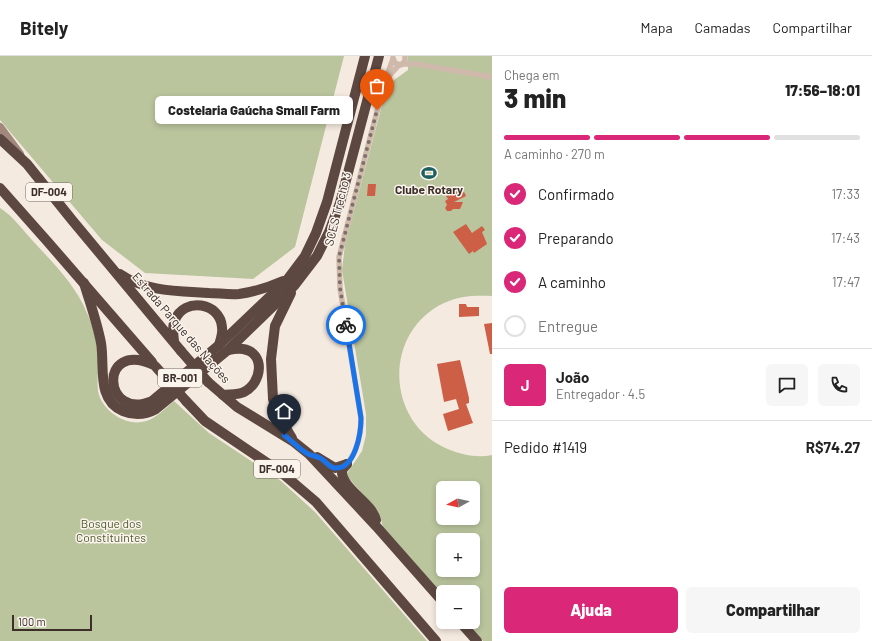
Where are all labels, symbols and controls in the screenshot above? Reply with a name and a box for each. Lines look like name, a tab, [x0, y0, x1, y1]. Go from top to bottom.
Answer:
text: Bitely	[20, 16, 68, 39]
text: Mapa	[641, 19, 673, 36]
text: Camadas	[695, 19, 750, 36]
text: Compartilhar	[772, 19, 852, 36]
text: Chega em	[504, 67, 560, 83]
pin	[360, 69, 394, 110]
icon: bag	[366, 75, 388, 97]
text: 17:56–18:01	[785, 81, 860, 99]
text: 3 min	[504, 82, 566, 113]
callout: Costelaria Gaúcha Small Farm	[155, 96, 353, 124]
text: Costelaria Gaúcha Small Farm	[168, 102, 340, 118]
text: A caminho · 270 m	[504, 146, 605, 162]
sports icon: Clube Rotary	[420, 164, 438, 182]
street label: SCES Trecho 3	[321, 170, 353, 247]
place label: Clube Rotary	[395, 182, 463, 196]
road number: DF-004	[26, 183, 72, 201]
icon: check	[504, 183, 526, 205]
text: Confirmado	[538, 185, 614, 203]
text: 17:33	[832, 186, 860, 202]
icon: check	[504, 227, 526, 249]
text: Preparando	[538, 229, 614, 247]
text: 17:43	[831, 230, 860, 246]
street label: Estrada Parque das Nações	[130, 269, 234, 386]
icon: check	[504, 271, 526, 293]
text: A caminho	[538, 273, 606, 291]
text: 17:47	[832, 274, 860, 290]
courier	[326, 305, 366, 345]
icon: bike	[335, 314, 357, 336]
text: Entregue	[538, 317, 598, 335]
button: chat	[766, 364, 808, 406]
button: phone	[818, 364, 860, 406]
text: João	[556, 368, 589, 386]
road number: BR-001	[158, 369, 202, 387]
text: J	[521, 376, 529, 394]
text: Entregador · 4.5	[556, 386, 645, 402]
pin	[267, 394, 301, 435]
icon: home	[273, 400, 295, 422]
text: Pedido #1419	[504, 438, 587, 456]
text: R$74.27	[806, 438, 860, 456]
road number: DF-004	[254, 460, 300, 478]
north arrow	[436, 481, 480, 525]
map controls	[436, 481, 480, 629]
park label: Bosque dos Constituintes	[76, 516, 146, 544]
button: +	[436, 533, 480, 577]
button: −	[436, 585, 480, 629]
button: Ajuda	[504, 587, 678, 633]
button: Compartilhar	[686, 587, 860, 633]
scale bar	[12, 613, 92, 632]
text: 100 m	[18, 615, 46, 628]

